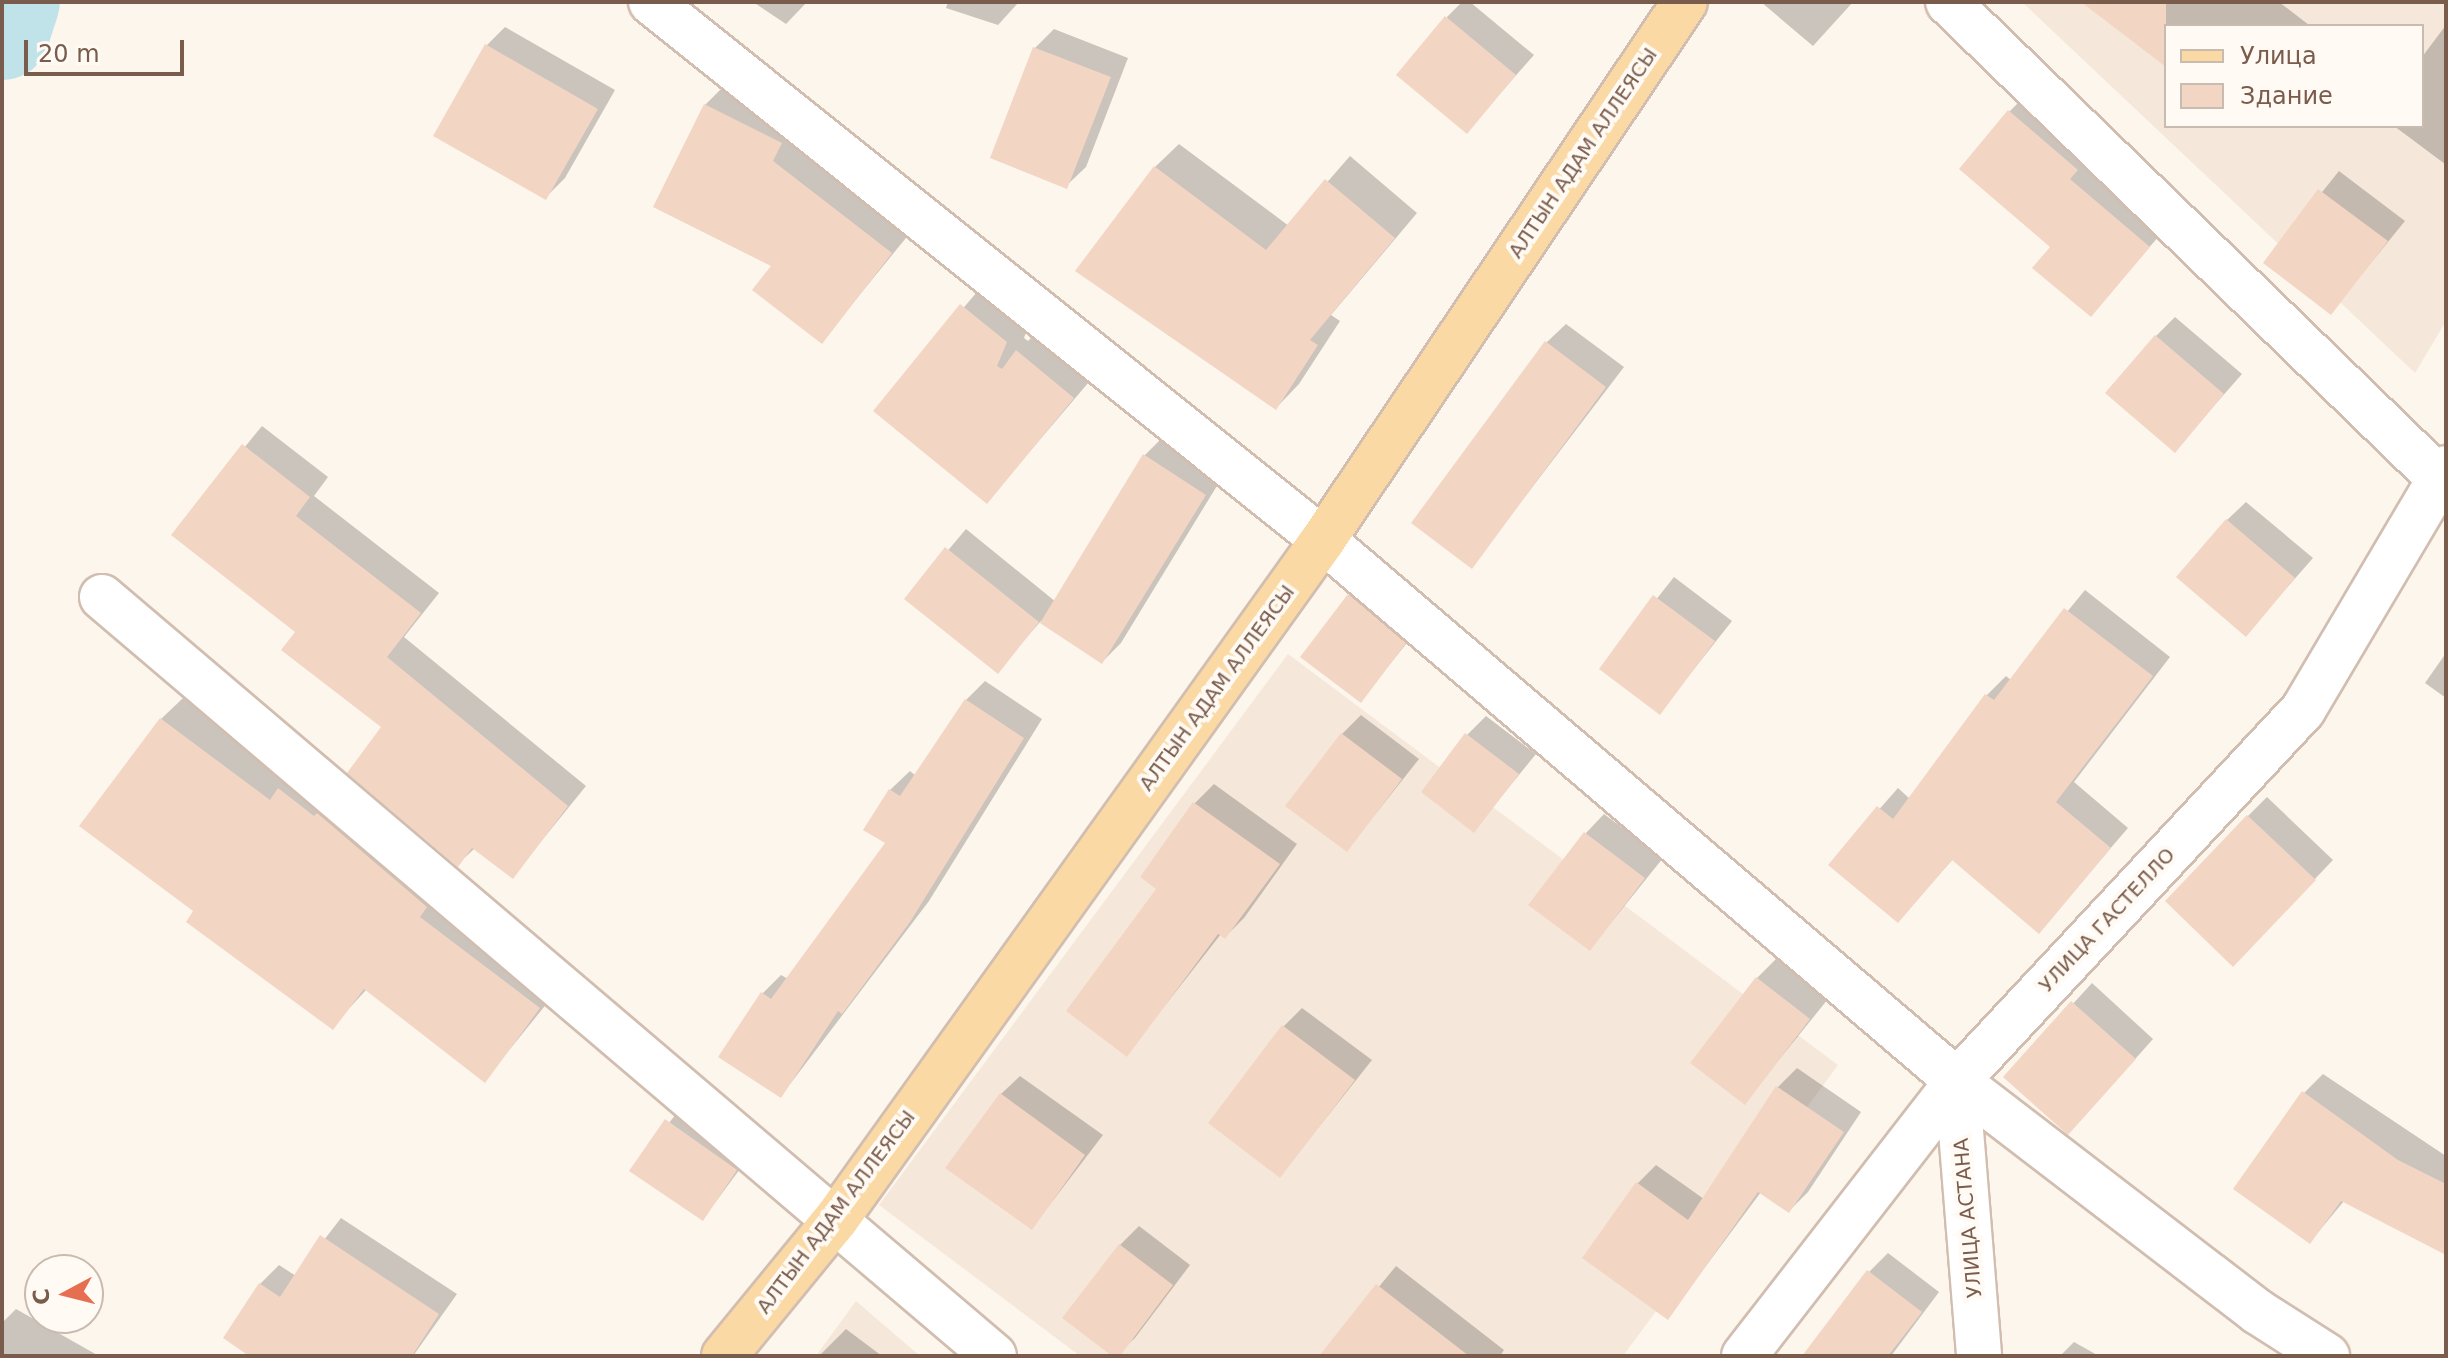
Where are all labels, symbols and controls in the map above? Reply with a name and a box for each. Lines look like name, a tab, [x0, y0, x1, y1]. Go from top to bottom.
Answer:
scale bar	[28, 24, 188, 74]
legend	[2164, 24, 2424, 128]
text: 20 m	[38, 40, 100, 68]
text: Улица	[2240, 42, 2317, 70]
street label: АЛТЫН АДАМ АЛЛЕЯСЫ	[1504, 43, 1662, 263]
text: Здание	[2240, 82, 2333, 110]
street label: АЛТЫН АДАМ АЛЛЕЯСЫ	[1134, 580, 1300, 796]
street label: УЛИЦА ГАСТЕЛЛО	[2034, 843, 2180, 997]
street label: АЛТЫН АДАМ АЛЛЕЯСЫ	[752, 1106, 920, 1318]
street label: УЛИЦА АСТАНА	[1949, 1137, 1987, 1299]
north arrow	[24, 1254, 104, 1334]
text: С	[28, 1287, 55, 1306]

